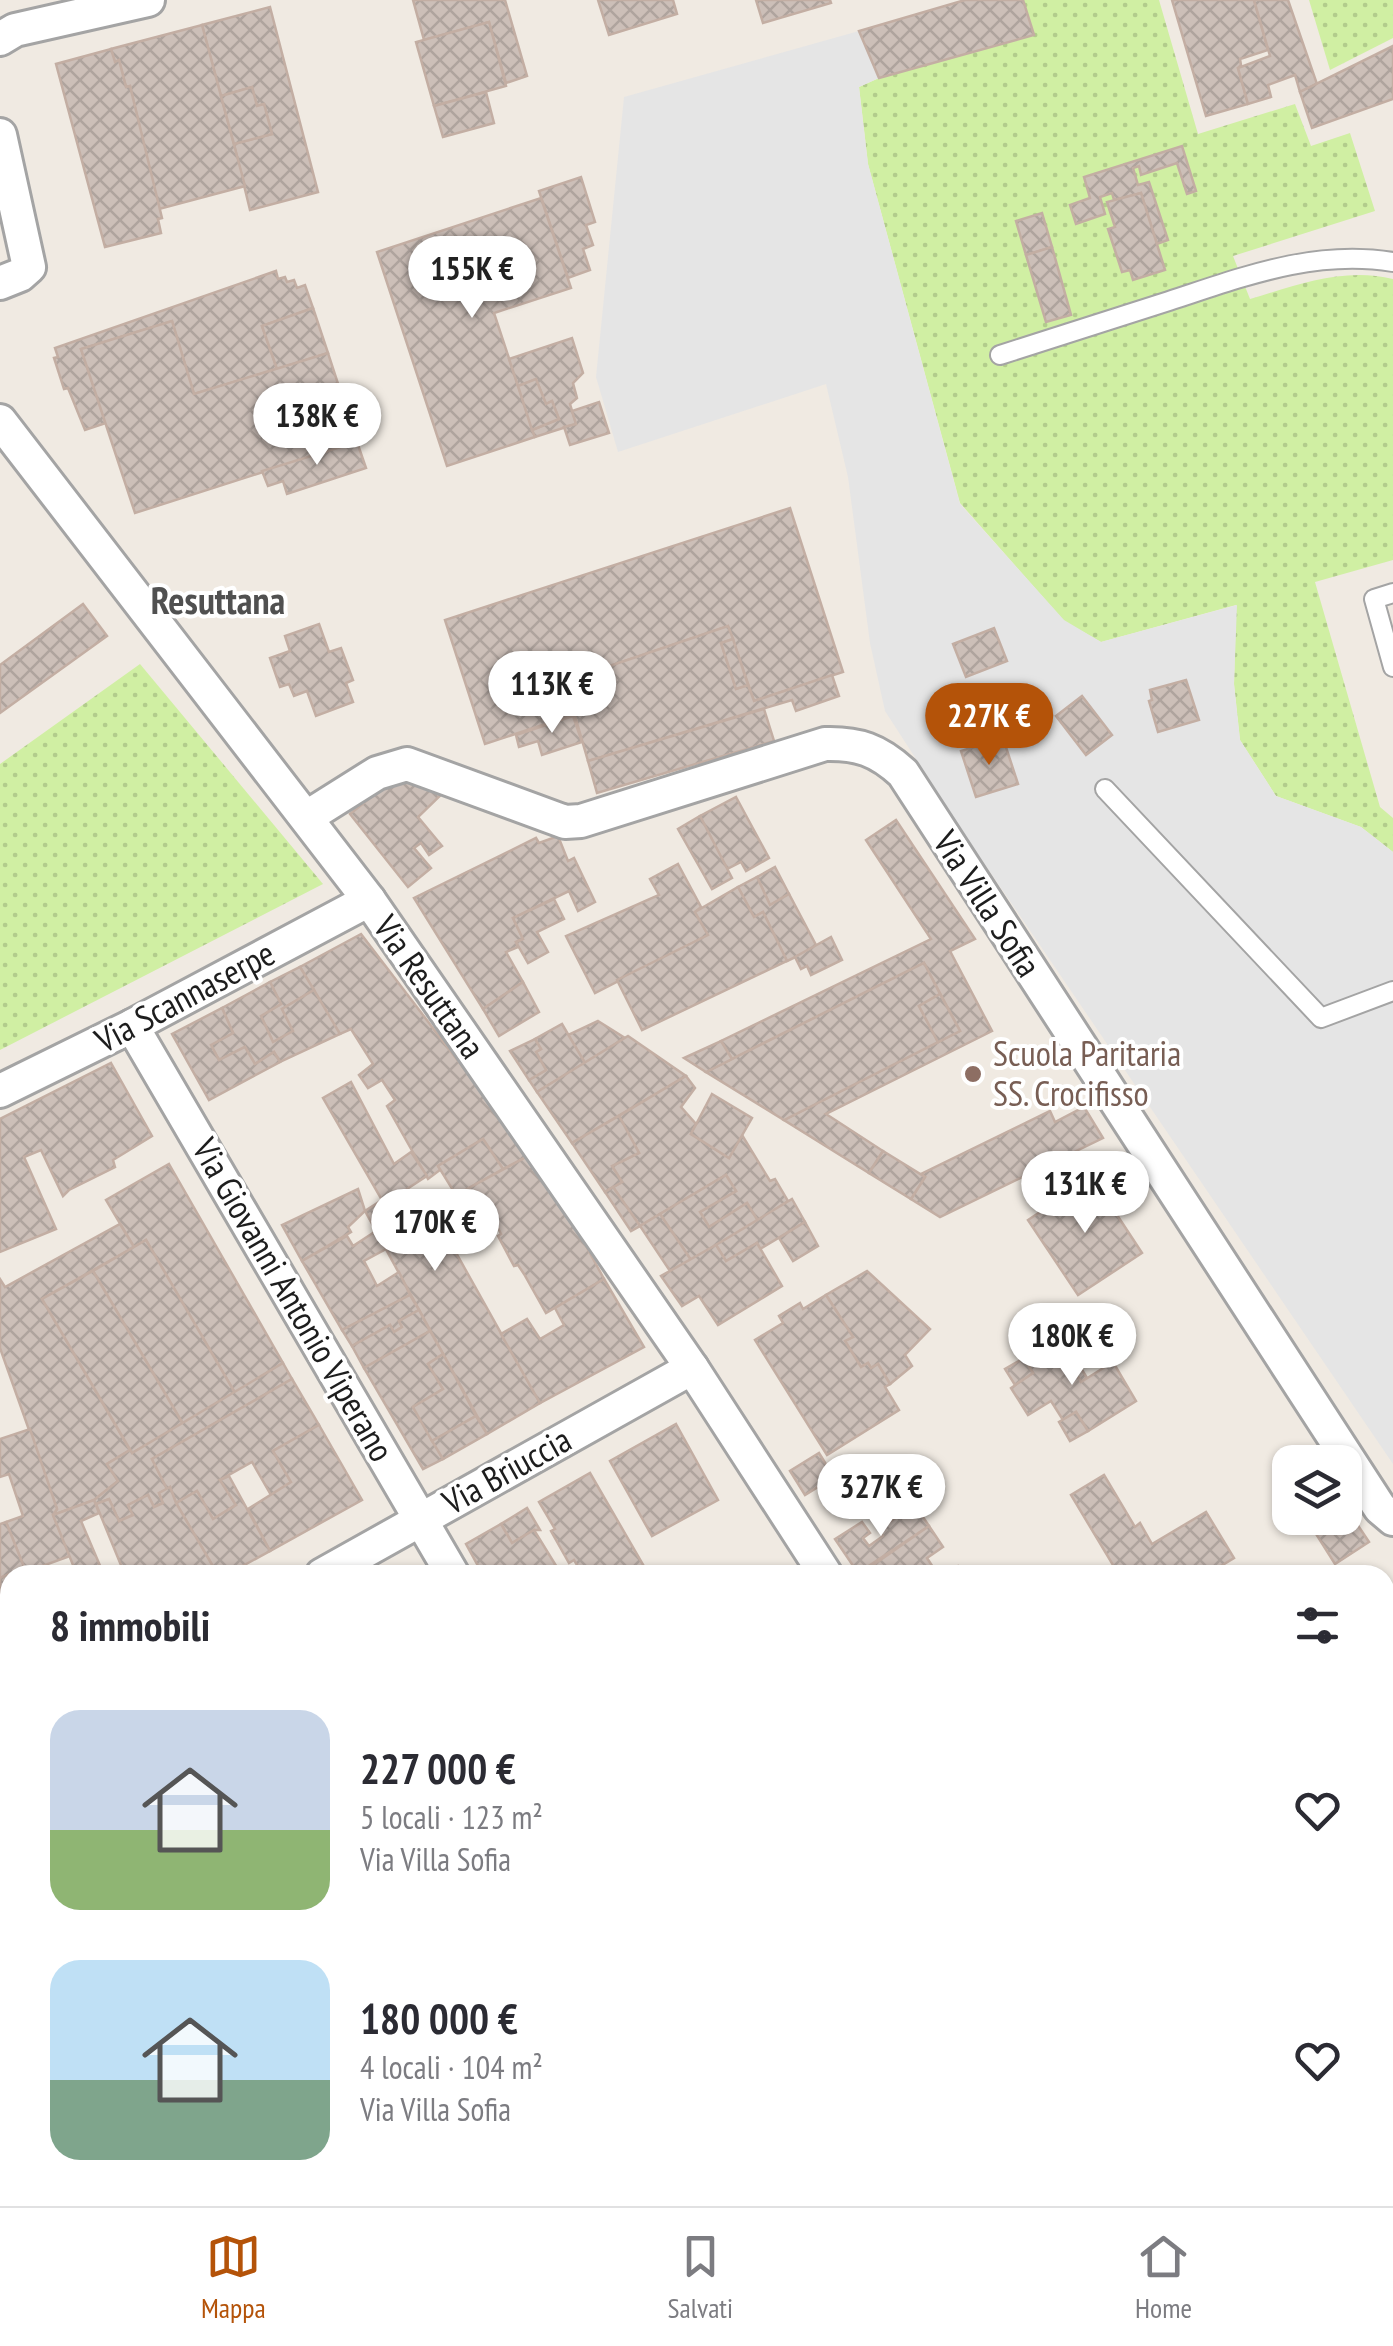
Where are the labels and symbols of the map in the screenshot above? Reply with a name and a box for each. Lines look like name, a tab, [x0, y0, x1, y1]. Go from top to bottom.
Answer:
pin: 155K €	[391, 236, 553, 321]
pin: 138K €	[236, 383, 398, 468]
district label: Resuttana	[151, 575, 285, 624]
pin: 113K €	[471, 651, 633, 736]
pin: 227K €	[908, 683, 1070, 768]
street label: Via Villa Sofia	[923, 821, 1052, 985]
street label: Via Resuttana	[363, 905, 496, 1067]
street label: Via Scannaserpe	[86, 930, 282, 1063]
place label: Scuola Paritaria SS. Crocifisso	[993, 1030, 1181, 1116]
marker: Scuola Paritaria SS. Crocifisso	[962, 1063, 984, 1085]
street label: Via Giovanni Antonio Viperano	[182, 1129, 405, 1469]
pin: 131K €	[1004, 1151, 1166, 1236]
pin: 170K €	[354, 1189, 516, 1274]
pin: 180K €	[991, 1303, 1153, 1388]
street label: Via Briuccia	[433, 1416, 579, 1525]
pin: 327K €	[800, 1454, 962, 1539]

